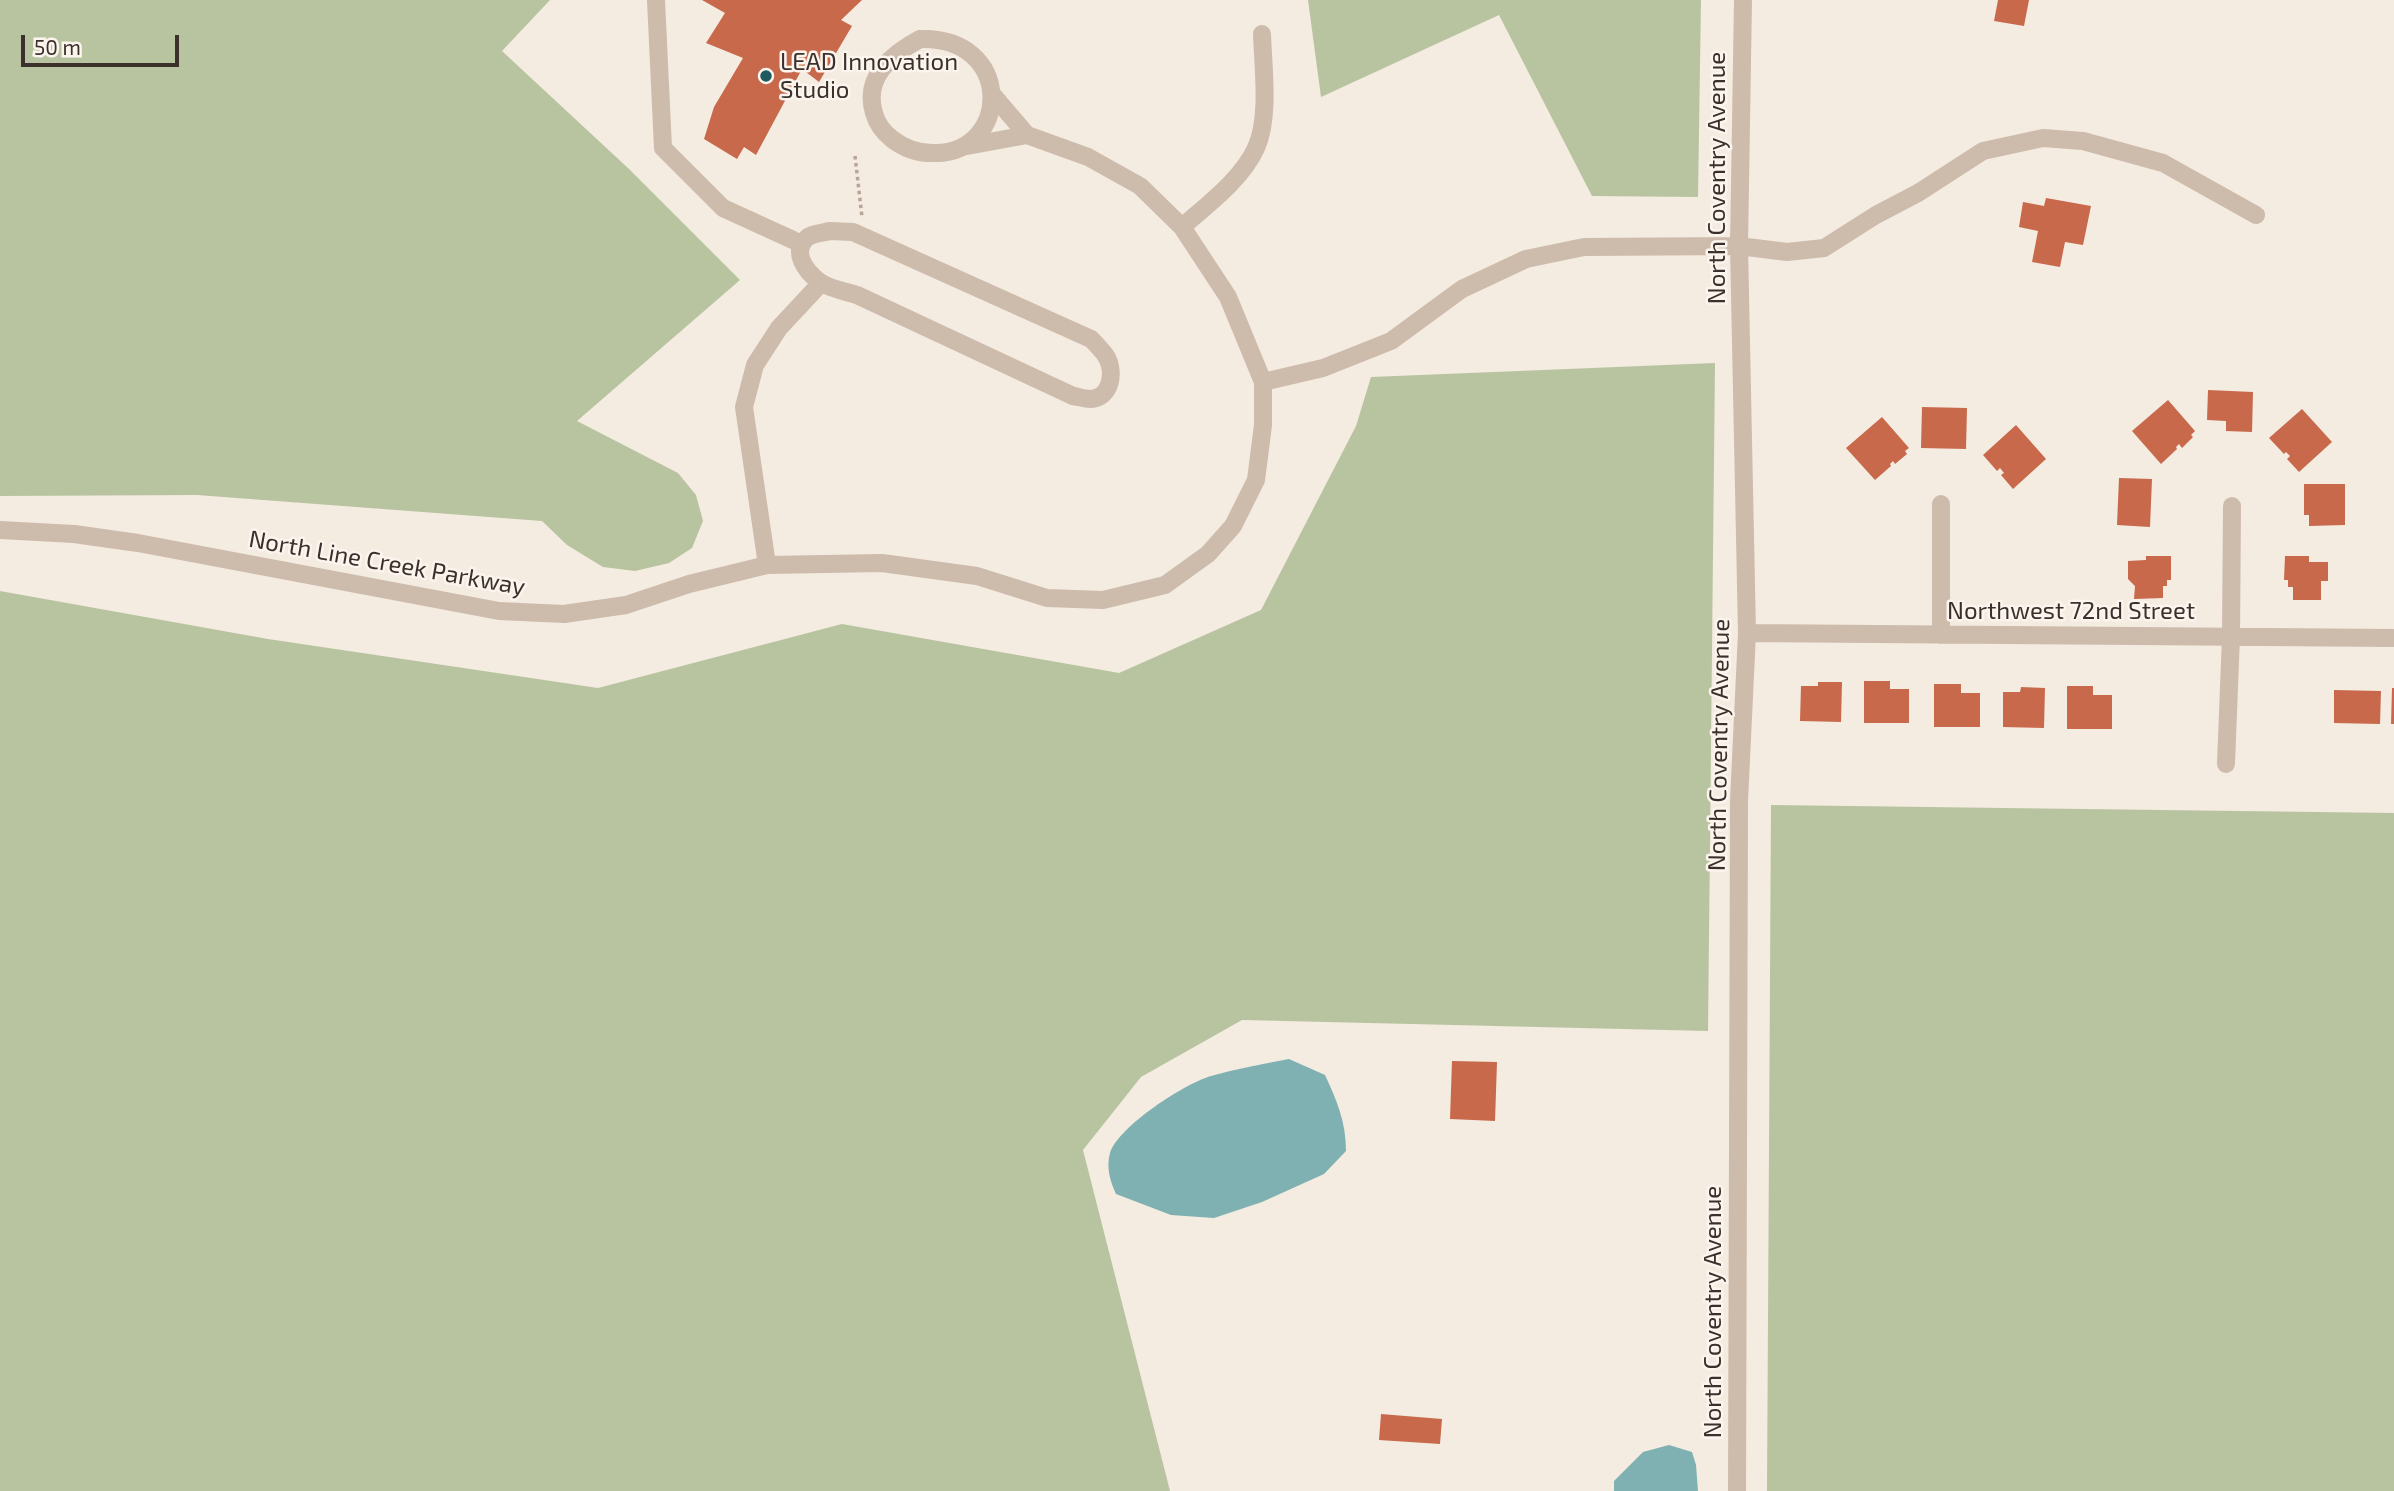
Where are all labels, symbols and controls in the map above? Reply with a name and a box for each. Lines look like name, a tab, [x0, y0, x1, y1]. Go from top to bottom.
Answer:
scale bar	[24, 21, 182, 65]
text: 50 m	[34, 34, 81, 59]
place label: LEAD Innovation Studio	[780, 48, 958, 104]
street label: North Coventry Avenue	[1703, 52, 1731, 304]
marker: LEAD Innovation Studio	[758, 68, 774, 84]
street label: North Line Creek Parkway	[247, 525, 527, 601]
street label: Northwest 72nd Street	[1947, 597, 2195, 625]
street label: North Coventry Avenue	[1702, 619, 1736, 871]
street label: North Coventry Avenue	[1699, 1186, 1727, 1438]

